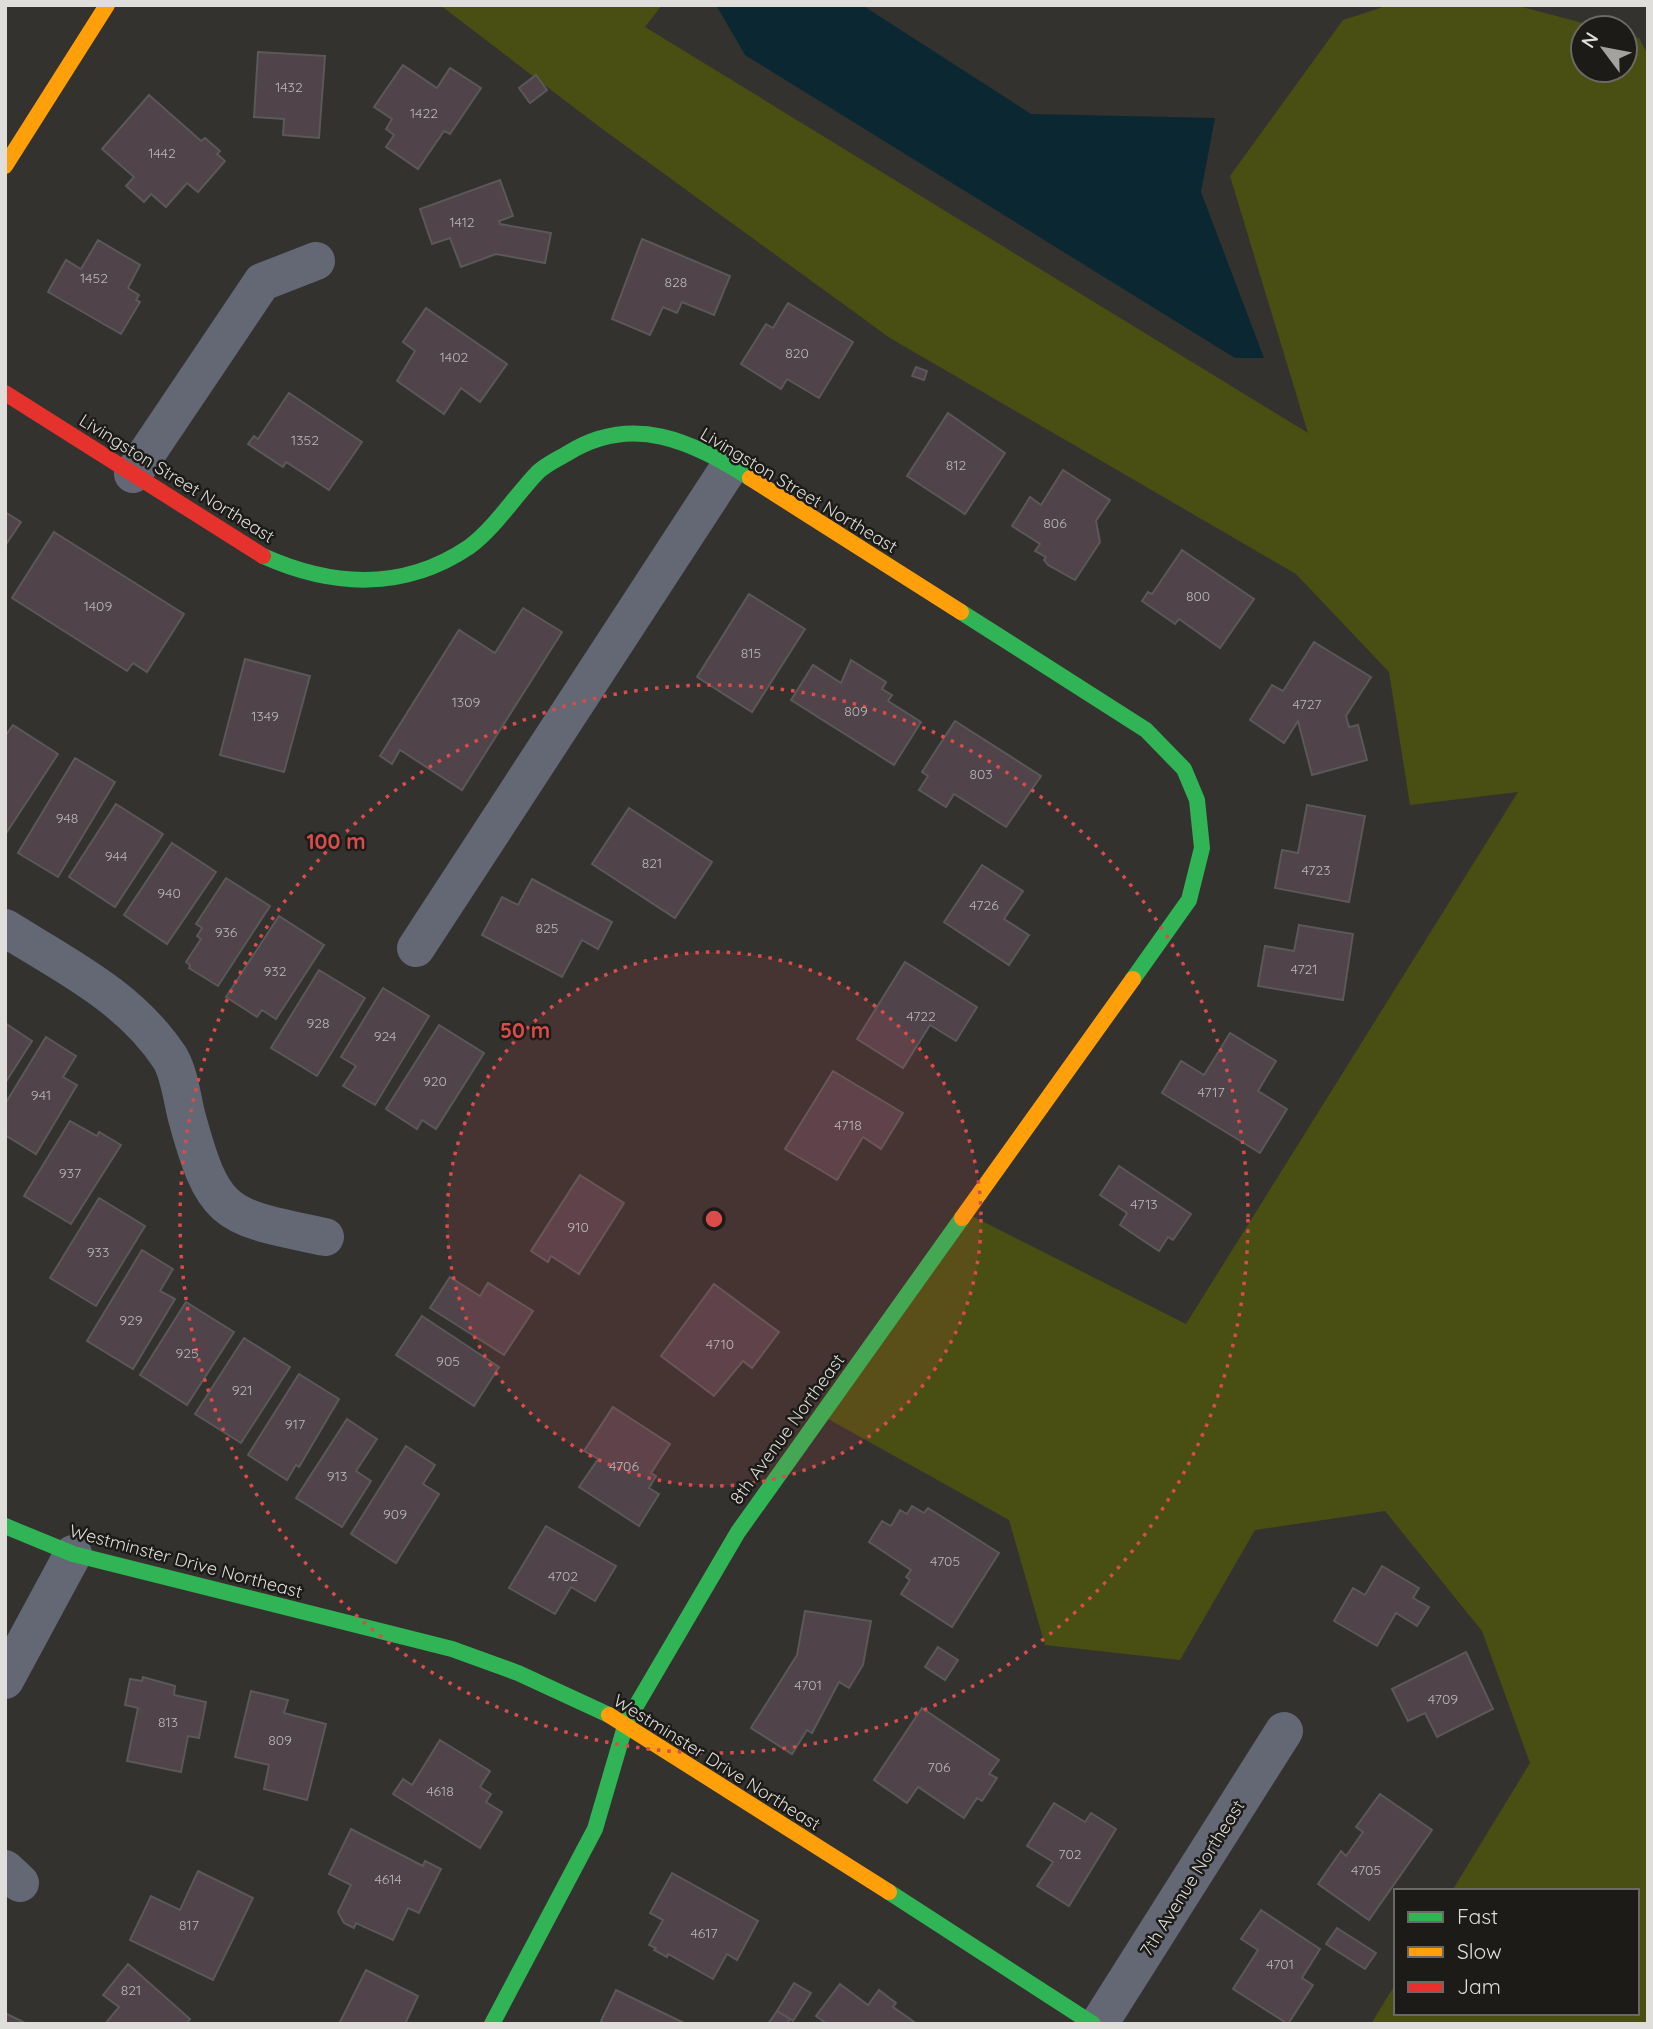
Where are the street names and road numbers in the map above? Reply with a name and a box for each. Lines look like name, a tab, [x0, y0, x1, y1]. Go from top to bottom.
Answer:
street label: Livingston Street Northeast	[75, 408, 279, 548]
street label: Livingston Street Northeast	[696, 422, 902, 558]
street label: 8th Avenue Northeast	[725, 1349, 849, 1509]
street label: Westminster Drive Northeast	[67, 1519, 305, 1603]
street label: Westminster Drive Northeast	[609, 1689, 825, 1835]
street label: 7th Avenue Northeast	[1135, 1796, 1249, 1960]

